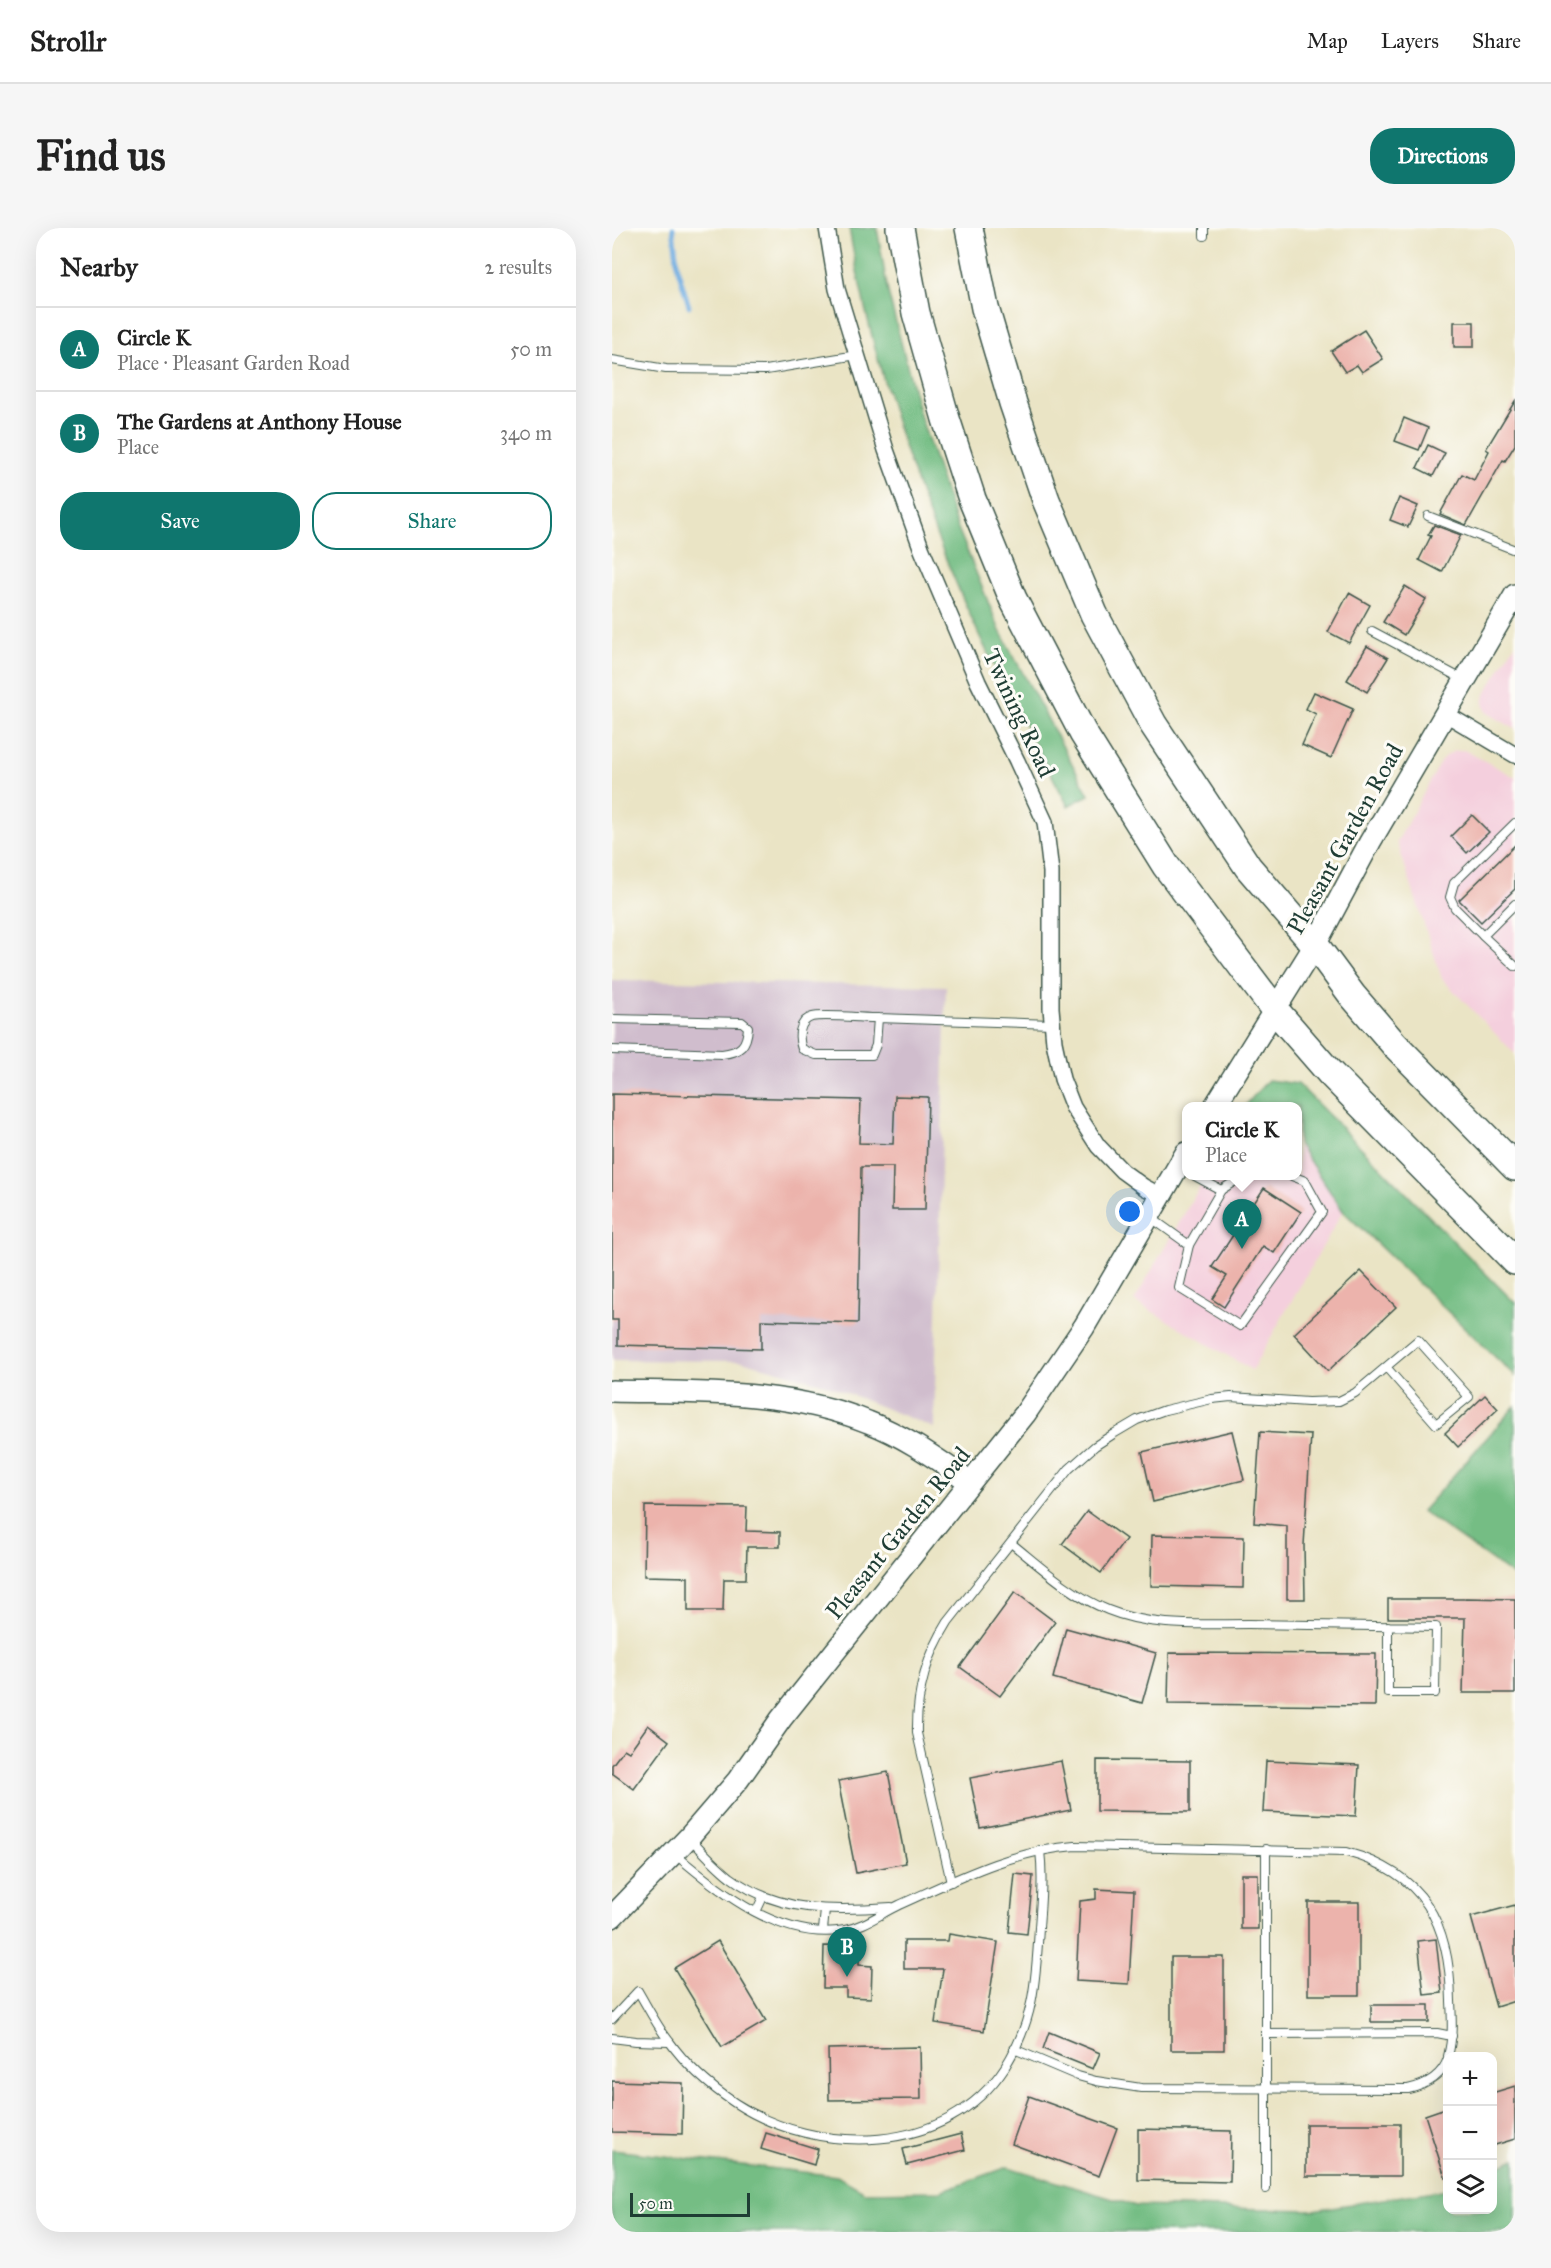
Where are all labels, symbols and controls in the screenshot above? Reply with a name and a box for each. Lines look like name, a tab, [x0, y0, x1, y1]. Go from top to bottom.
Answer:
text: Strollr	[30, 24, 106, 59]
text: Map	[1307, 28, 1348, 54]
text: Layers	[1381, 28, 1439, 54]
text: Share	[1472, 28, 1521, 54]
button: Directions	[1370, 128, 1515, 184]
text: Find us	[36, 130, 166, 182]
text: Nearby	[60, 251, 138, 283]
text: 2 results	[484, 255, 552, 279]
text: Circle K	[117, 324, 191, 351]
text: A	[73, 337, 86, 361]
text: 50 m	[510, 337, 552, 361]
text: Place · Pleasant Garden Road	[117, 351, 350, 375]
text: The Gardens at Anthony House	[117, 408, 402, 435]
text: B	[73, 421, 86, 445]
text: 340 m	[500, 421, 552, 445]
text: Place	[117, 435, 159, 459]
button: Save	[60, 492, 300, 550]
button: Share	[312, 492, 552, 550]
street label: Twining Road	[976, 644, 1062, 782]
street label: Pleasant Garden Road	[1280, 738, 1410, 940]
popup	[1182, 1102, 1302, 1180]
text: Circle K	[1205, 1116, 1279, 1143]
text: Place	[1205, 1143, 1247, 1167]
your location	[1115, 1197, 1144, 1226]
pin: A	[1222, 1200, 1262, 1249]
street label: Pleasant Garden Road	[819, 1441, 977, 1625]
pin: B	[828, 1928, 866, 1977]
map controls	[1443, 2052, 1497, 2214]
button: +	[1443, 2052, 1497, 2106]
button: −	[1443, 2106, 1497, 2160]
button: layers	[1443, 2160, 1497, 2214]
scale bar	[630, 2190, 750, 2218]
text: 50 m	[639, 2194, 673, 2213]

